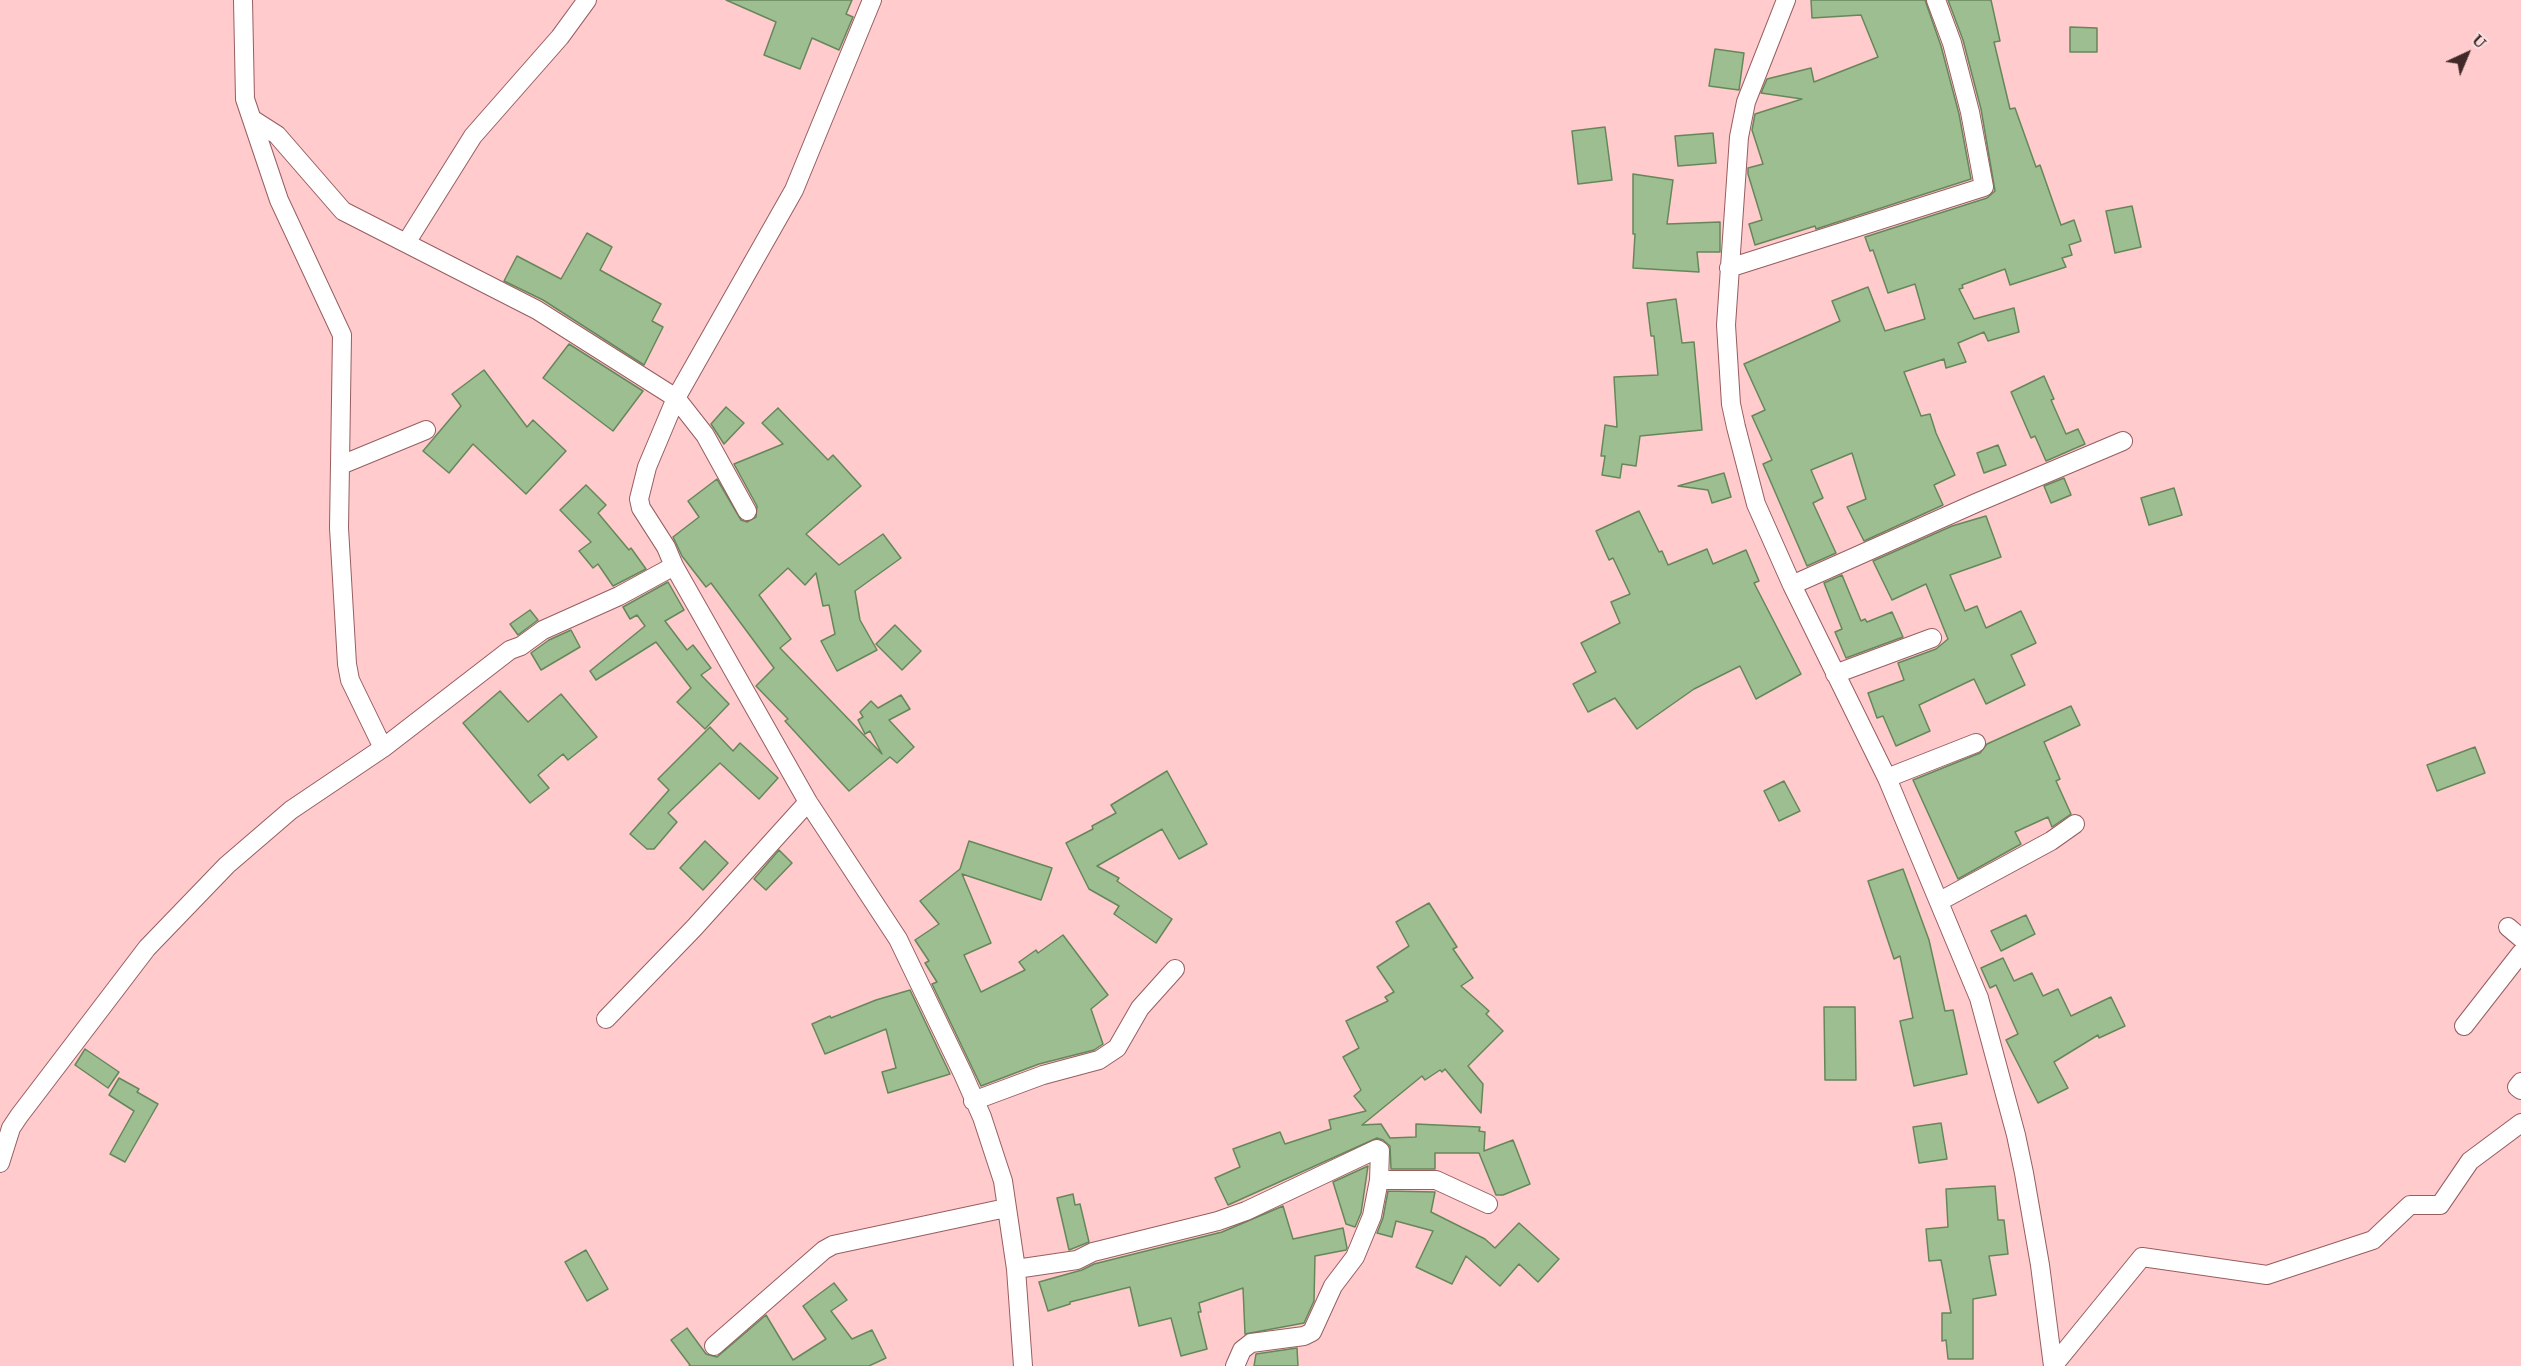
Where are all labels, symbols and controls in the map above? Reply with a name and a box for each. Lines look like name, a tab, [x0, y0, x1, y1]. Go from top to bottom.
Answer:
north arrow	[2437, 24, 2497, 84]
text: U	[2468, 29, 2491, 53]

